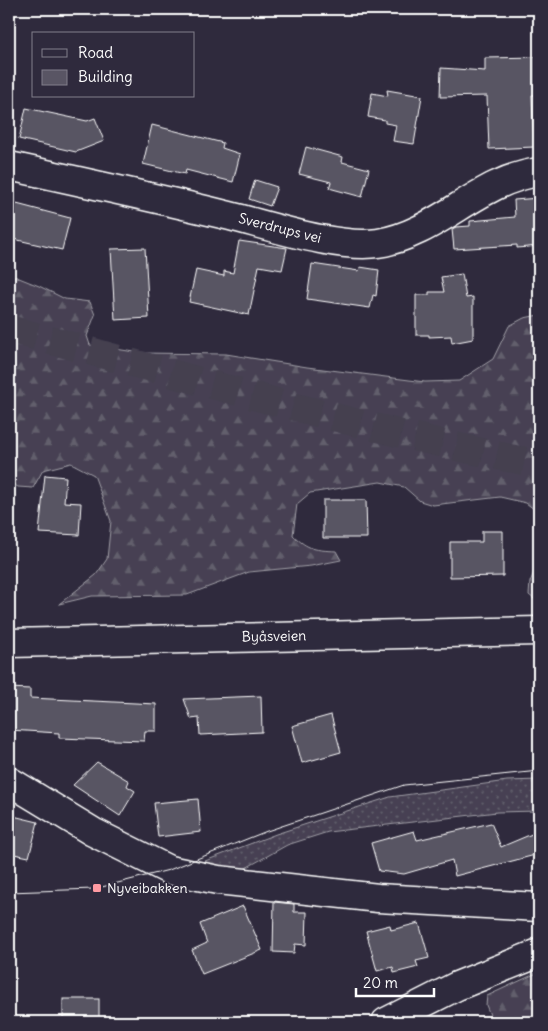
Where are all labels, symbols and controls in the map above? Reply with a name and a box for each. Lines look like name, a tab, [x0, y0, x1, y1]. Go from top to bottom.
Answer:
legend	[32, 32, 195, 98]
text: Road	[78, 43, 113, 62]
text: Building	[78, 67, 133, 86]
street label: Sverdrups vei	[237, 209, 323, 247]
street label: Byåsveien	[242, 626, 306, 646]
place label: Nyveibakken	[107, 879, 188, 897]
marker: Nyveibakken	[91, 882, 103, 894]
scale bar	[356, 966, 433, 998]
text: 20 m	[363, 973, 398, 992]

